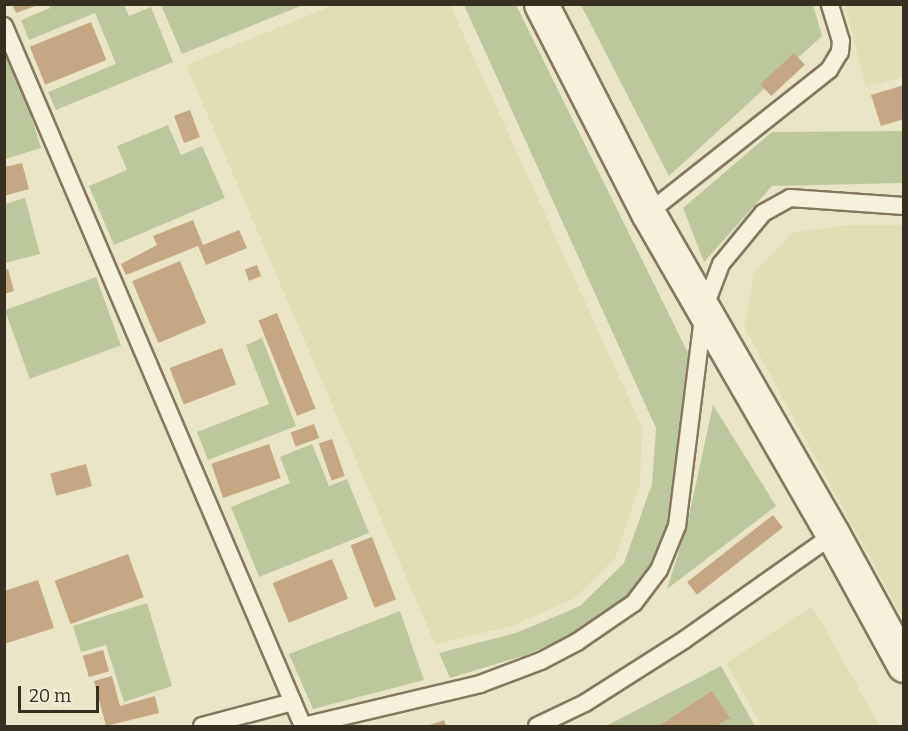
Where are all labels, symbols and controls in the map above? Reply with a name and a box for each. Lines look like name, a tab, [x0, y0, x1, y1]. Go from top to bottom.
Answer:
scale bar	[21, 674, 102, 712]
text: 20 m	[29, 685, 71, 707]

